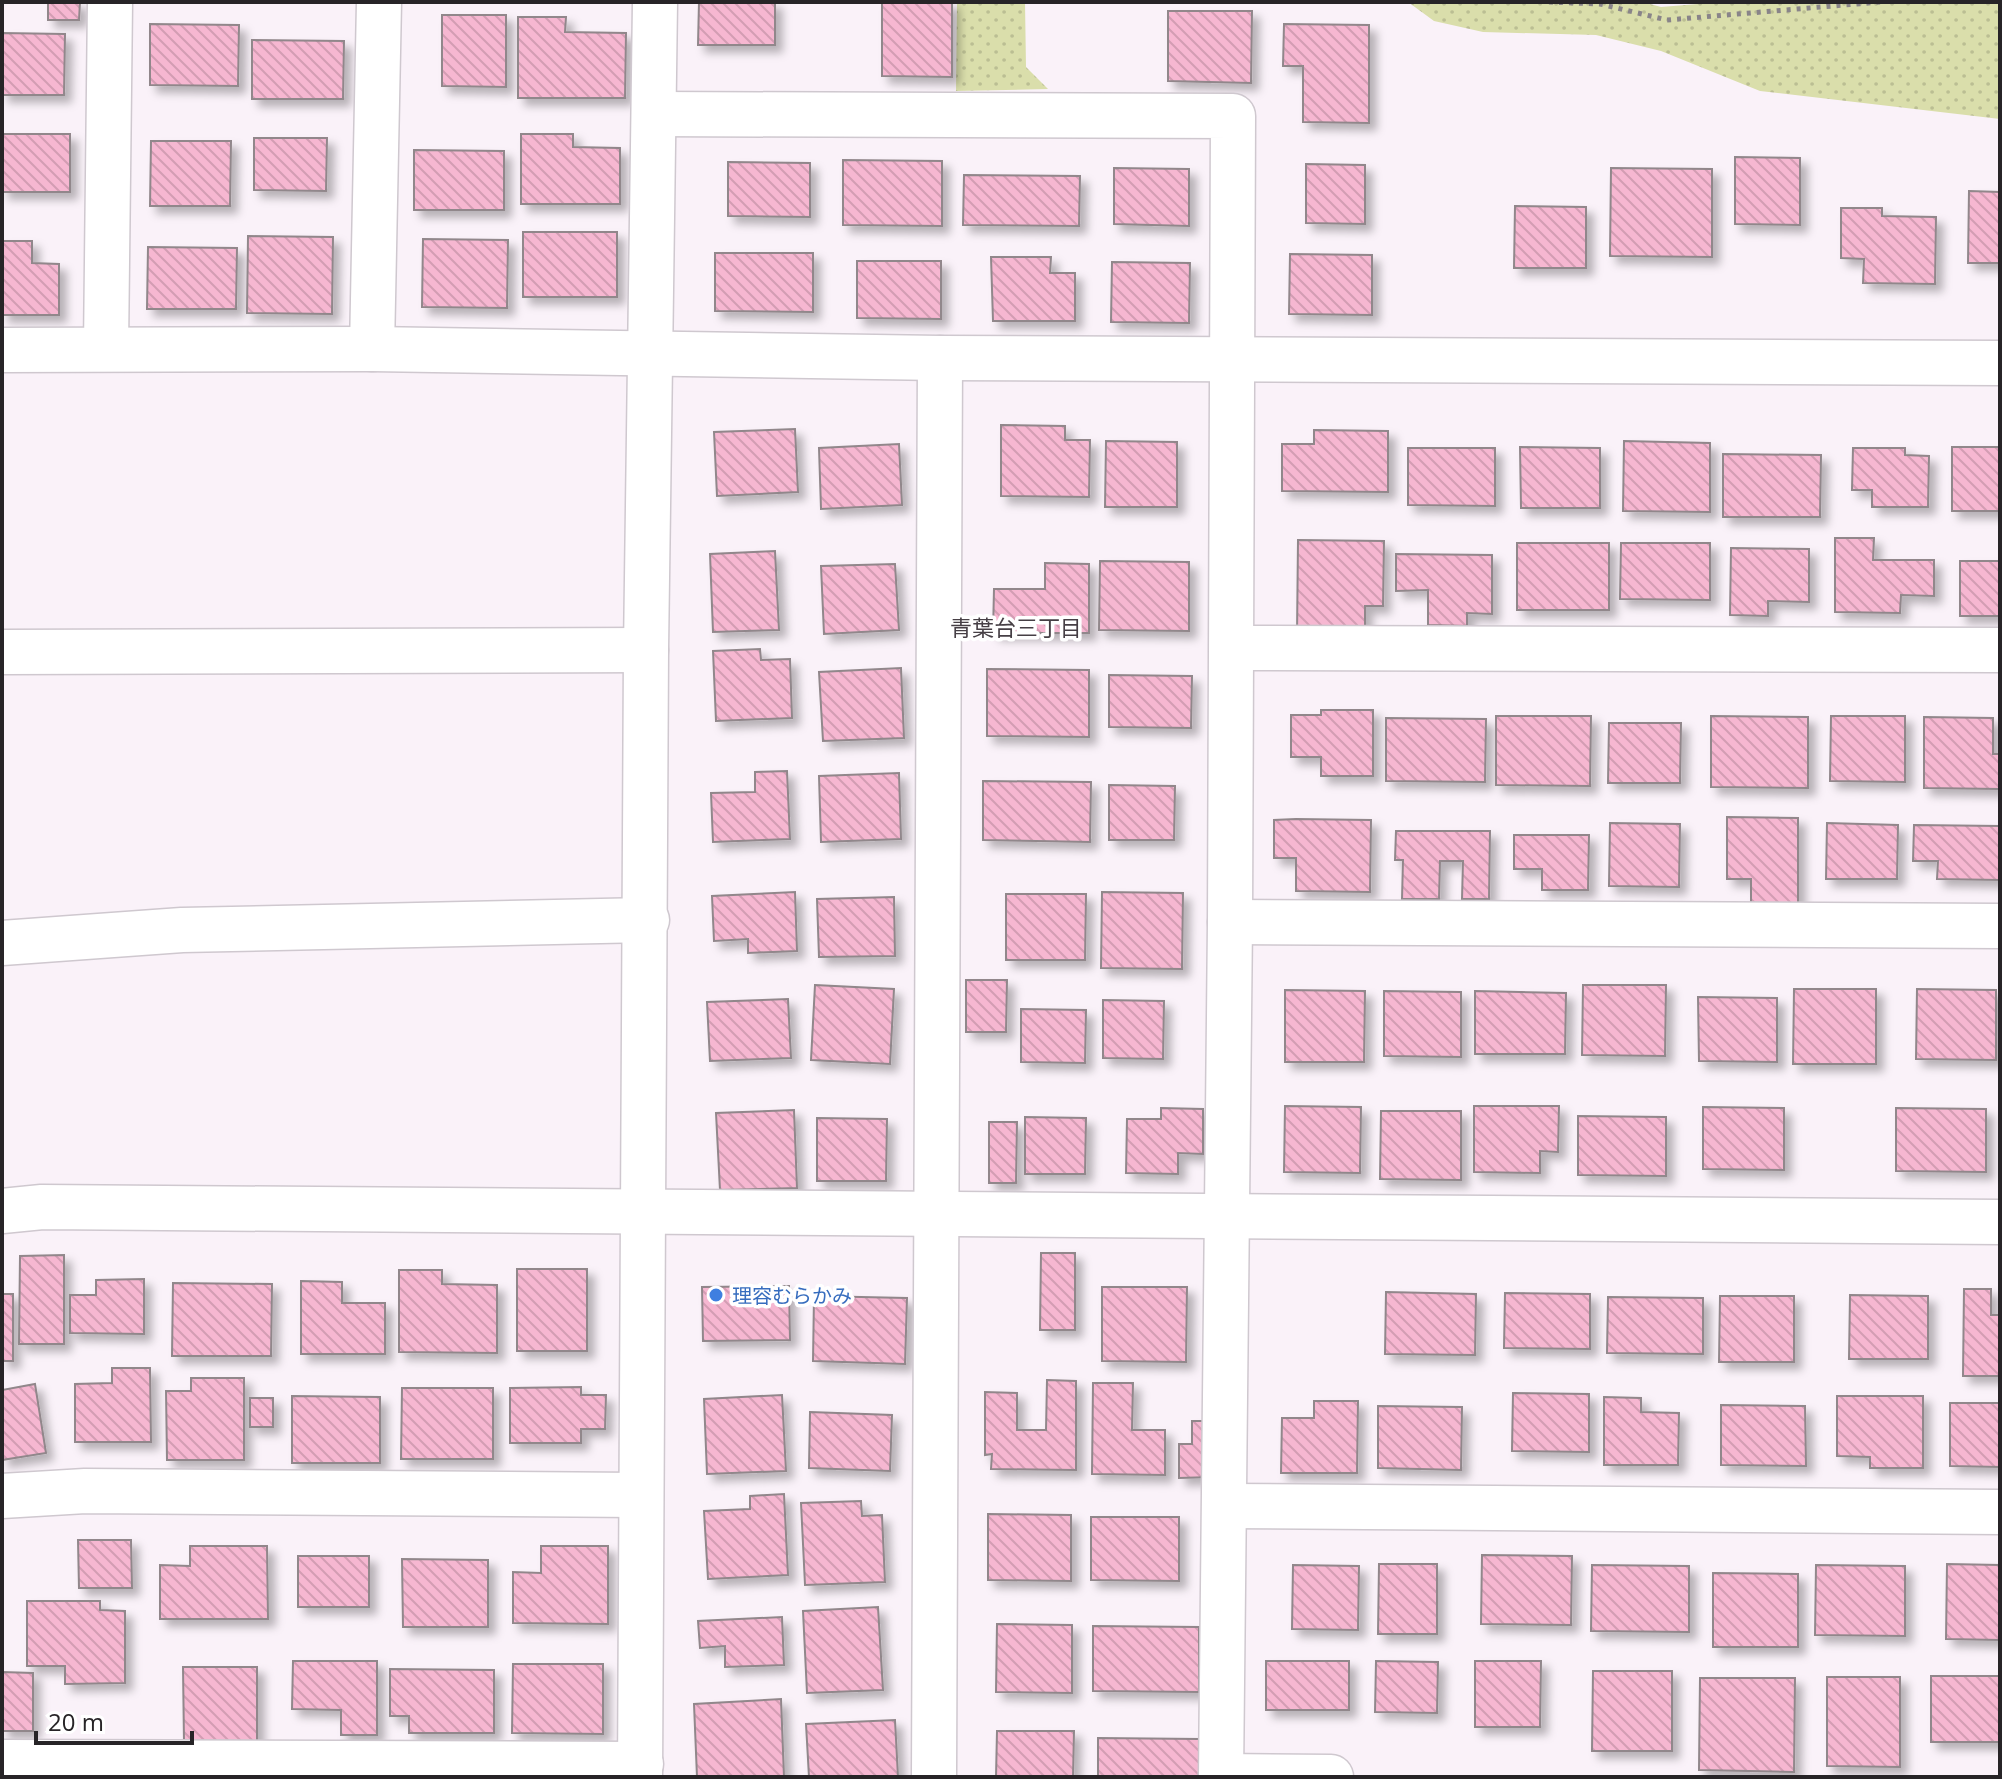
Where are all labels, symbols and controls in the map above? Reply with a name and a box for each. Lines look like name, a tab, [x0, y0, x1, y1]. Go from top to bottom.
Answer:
district label: 青葉台三丁目	[950, 612, 1082, 642]
place label: 理容むらかみ	[732, 1282, 852, 1309]
marker: 理容むらかみ	[707, 1286, 725, 1304]
scale bar	[36, 1695, 192, 1745]
text: 20 m	[48, 1705, 104, 1738]

